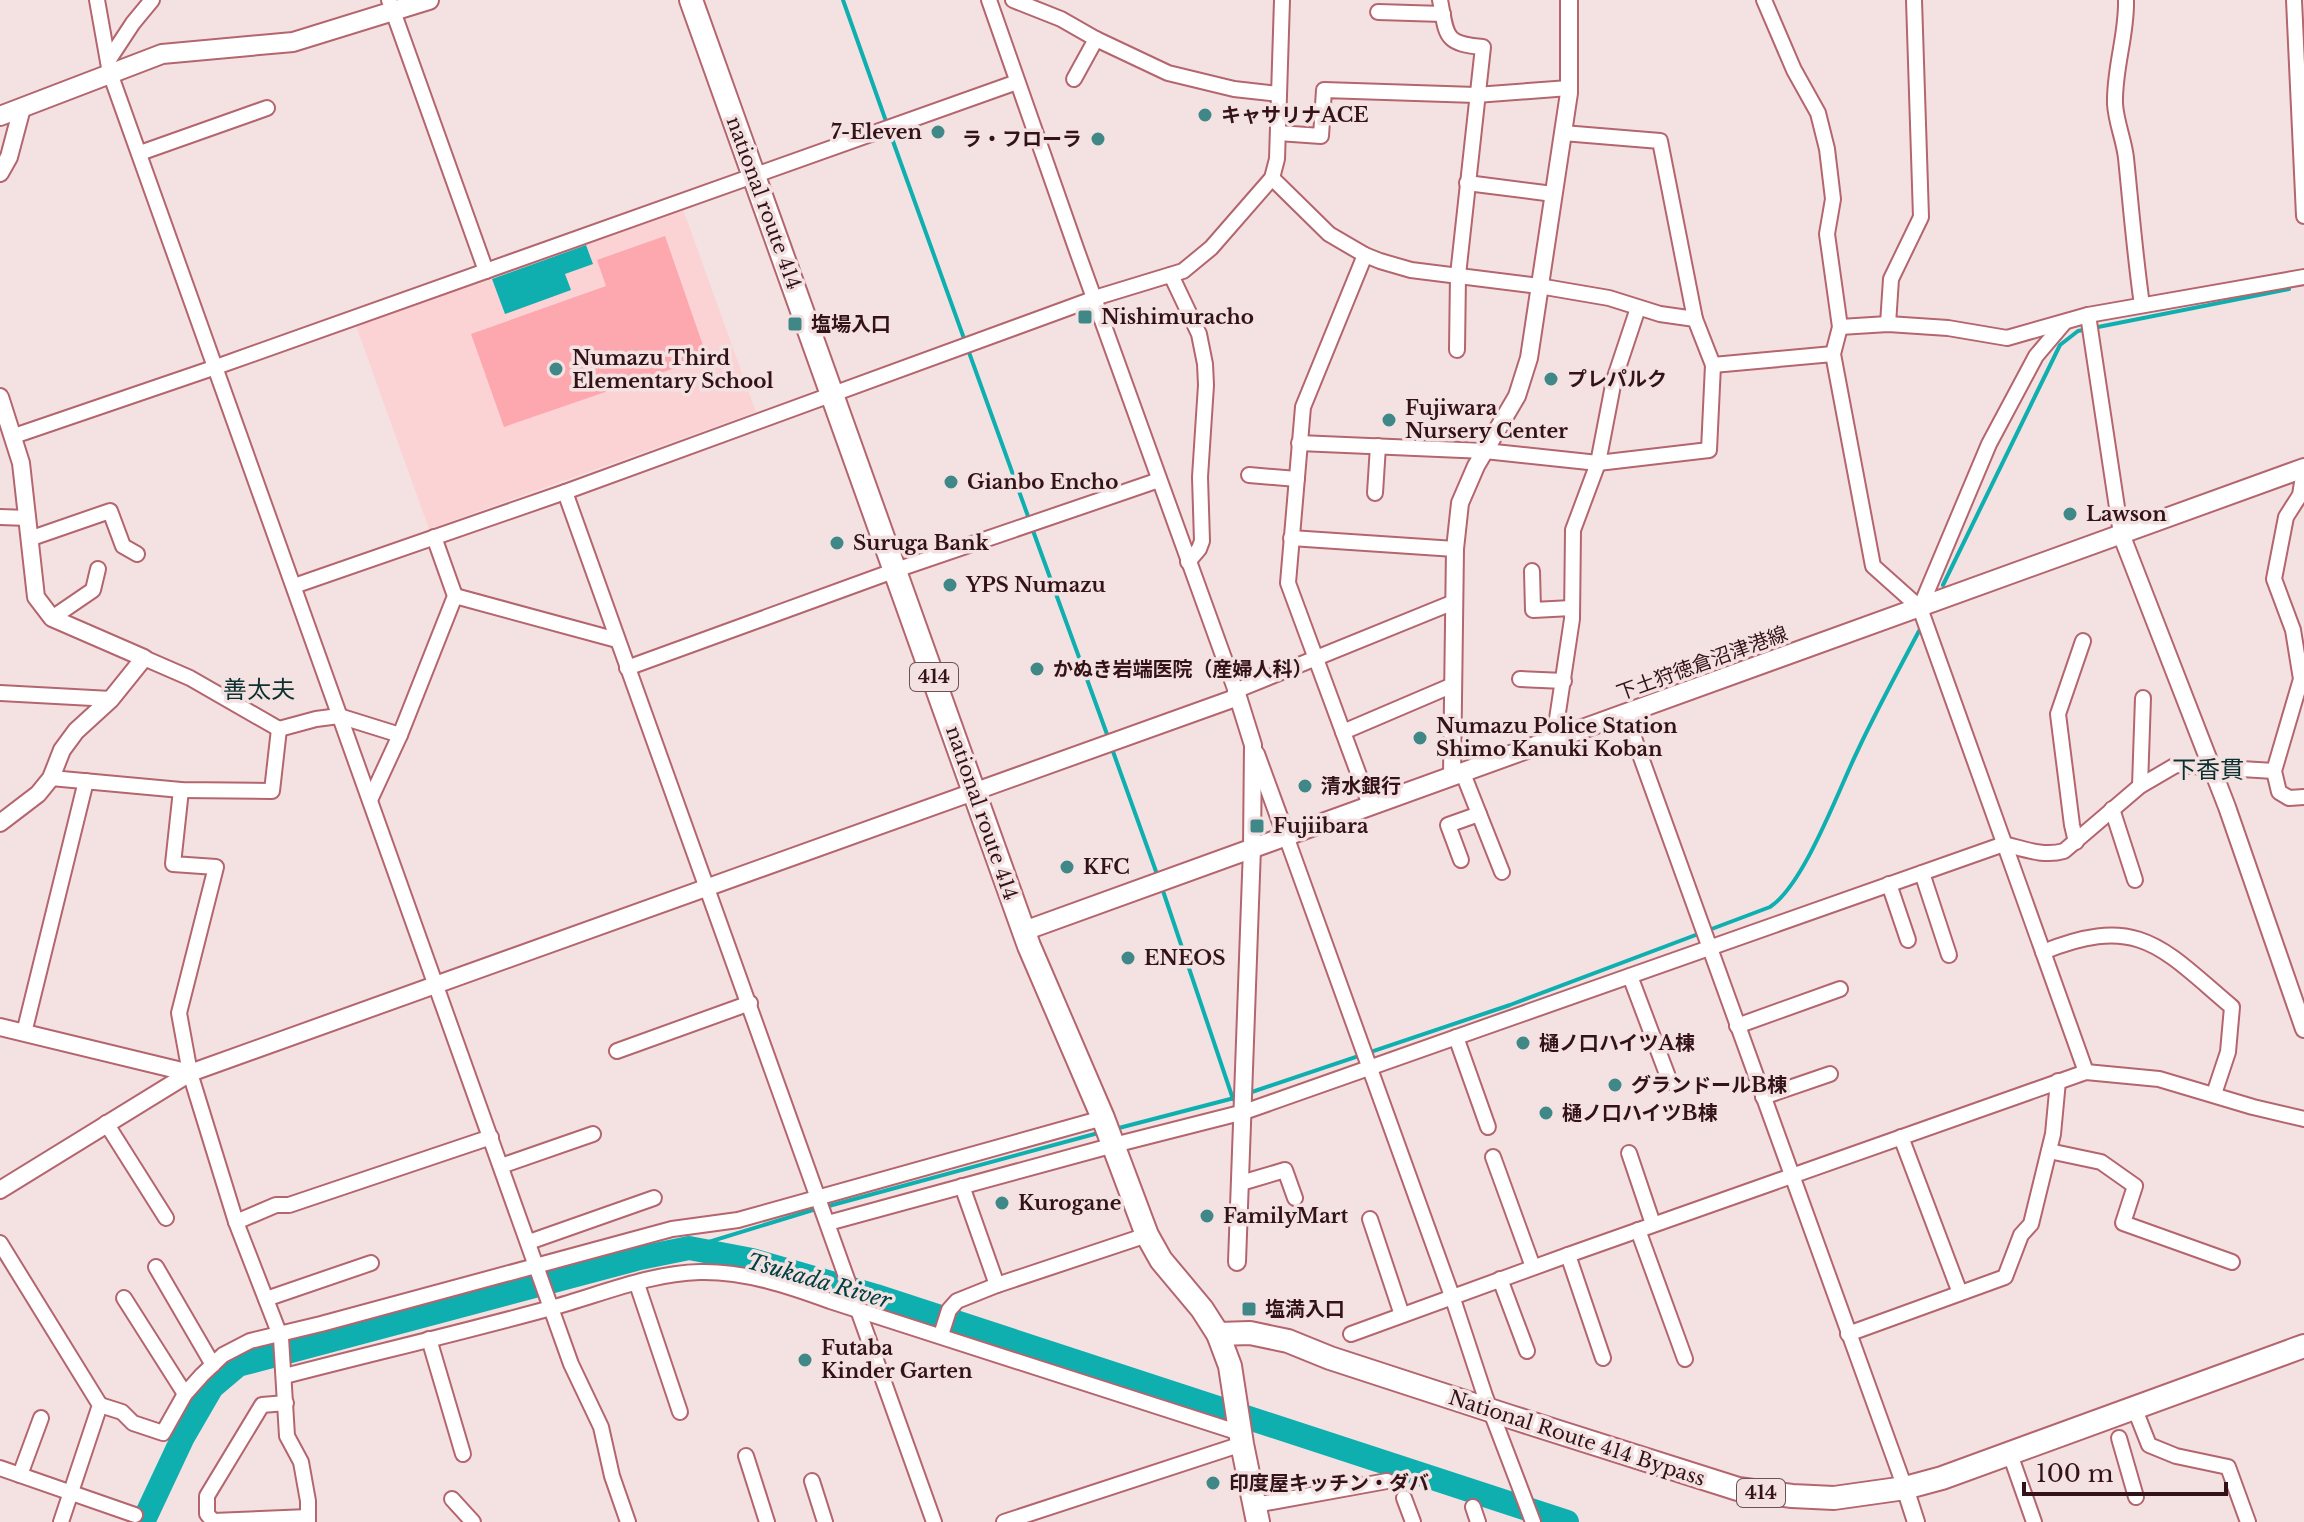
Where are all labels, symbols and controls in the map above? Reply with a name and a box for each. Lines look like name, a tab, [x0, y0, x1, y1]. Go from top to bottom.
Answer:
place label: キャサリナACE	[1221, 103, 1368, 127]
marker: キャサリナACE	[1196, 106, 1214, 124]
street label: national route 414	[722, 113, 806, 293]
place label: 7-Eleven	[831, 120, 922, 144]
marker: 7-Eleven	[929, 123, 947, 141]
place label: ラ・フローラ	[962, 127, 1082, 151]
marker: ラ・フローラ	[1089, 130, 1107, 148]
place label: Nishimuracho	[1101, 305, 1254, 329]
marker: Nishimuracho	[1076, 308, 1094, 326]
place label: 塩場入口	[811, 312, 891, 336]
marker: 塩場入口	[786, 315, 804, 333]
place label: Numazu Third Elementary School	[572, 346, 773, 393]
marker: Numazu Third Elementary School	[547, 360, 565, 378]
place label: プレパルク	[1567, 367, 1667, 391]
marker: プレパルク	[1542, 370, 1560, 388]
place label: Fujiwara Nursery Center	[1405, 396, 1568, 443]
marker: Fujiwara Nursery Center	[1380, 411, 1398, 429]
place label: Gianbo Encho	[967, 470, 1118, 494]
marker: Gianbo Encho	[942, 473, 960, 491]
place label: Lawson	[2086, 502, 2167, 526]
marker: Lawson	[2061, 505, 2079, 523]
place label: Suruga Bank	[853, 531, 989, 555]
marker: Suruga Bank	[828, 534, 846, 552]
place label: YPS Numazu	[965, 573, 1106, 597]
marker: YPS Numazu	[941, 576, 959, 594]
street label: 下土狩徳倉沼津港線	[1613, 621, 1791, 705]
place label: かぬき岩端医院（産婦人科）	[1053, 657, 1313, 681]
marker: かぬき岩端医院（産婦人科）	[1028, 660, 1046, 678]
road number: 414	[910, 663, 958, 691]
district label: 善太夫	[223, 675, 295, 704]
place label: Numazu Police Station Shimo Kanuki Koban	[1436, 714, 1678, 761]
street label: national route 414	[941, 723, 1023, 903]
marker: Numazu Police Station Shimo Kanuki Koban	[1411, 729, 1429, 747]
district label: 下香貫	[2172, 755, 2244, 784]
place label: 清水銀行	[1321, 774, 1401, 798]
marker: 清水銀行	[1296, 777, 1314, 795]
place label: Fujiibara	[1273, 814, 1369, 838]
marker: Fujiibara	[1248, 817, 1266, 835]
place label: KFC	[1083, 855, 1130, 879]
marker: KFC	[1058, 858, 1076, 876]
place label: ENEOS	[1144, 946, 1225, 970]
marker: ENEOS	[1119, 949, 1137, 967]
place label: 樋ノ口ハイツA棟	[1539, 1031, 1695, 1055]
marker: 樋ノ口ハイツA棟	[1514, 1034, 1532, 1052]
place label: グランドールB棟	[1631, 1073, 1787, 1097]
marker: グランドールB棟	[1606, 1076, 1624, 1094]
place label: 樋ノ口ハイツB棟	[1562, 1101, 1718, 1125]
marker: 樋ノ口ハイツB棟	[1537, 1104, 1555, 1122]
place label: Kurogane	[1018, 1191, 1121, 1215]
marker: Kurogane	[993, 1194, 1011, 1212]
place label: FamilyMart	[1223, 1204, 1349, 1228]
marker: FamilyMart	[1198, 1207, 1216, 1225]
water label: Tsukada River	[744, 1248, 895, 1315]
place label: 塩満入口	[1265, 1297, 1345, 1321]
marker: 塩満入口	[1240, 1300, 1258, 1318]
place label: Futaba Kinder Garten	[821, 1336, 973, 1383]
marker: Futaba Kinder Garten	[796, 1351, 814, 1369]
street label: National Route 414 Bypass	[1446, 1385, 1708, 1491]
scale bar	[2024, 1446, 2226, 1496]
text: 100 m	[2036, 1459, 2114, 1488]
place label: 印度屋キッチン・ダバ	[1229, 1471, 1429, 1495]
marker: 印度屋キッチン・ダバ	[1204, 1474, 1222, 1492]
road number: 414	[1737, 1479, 1785, 1507]

